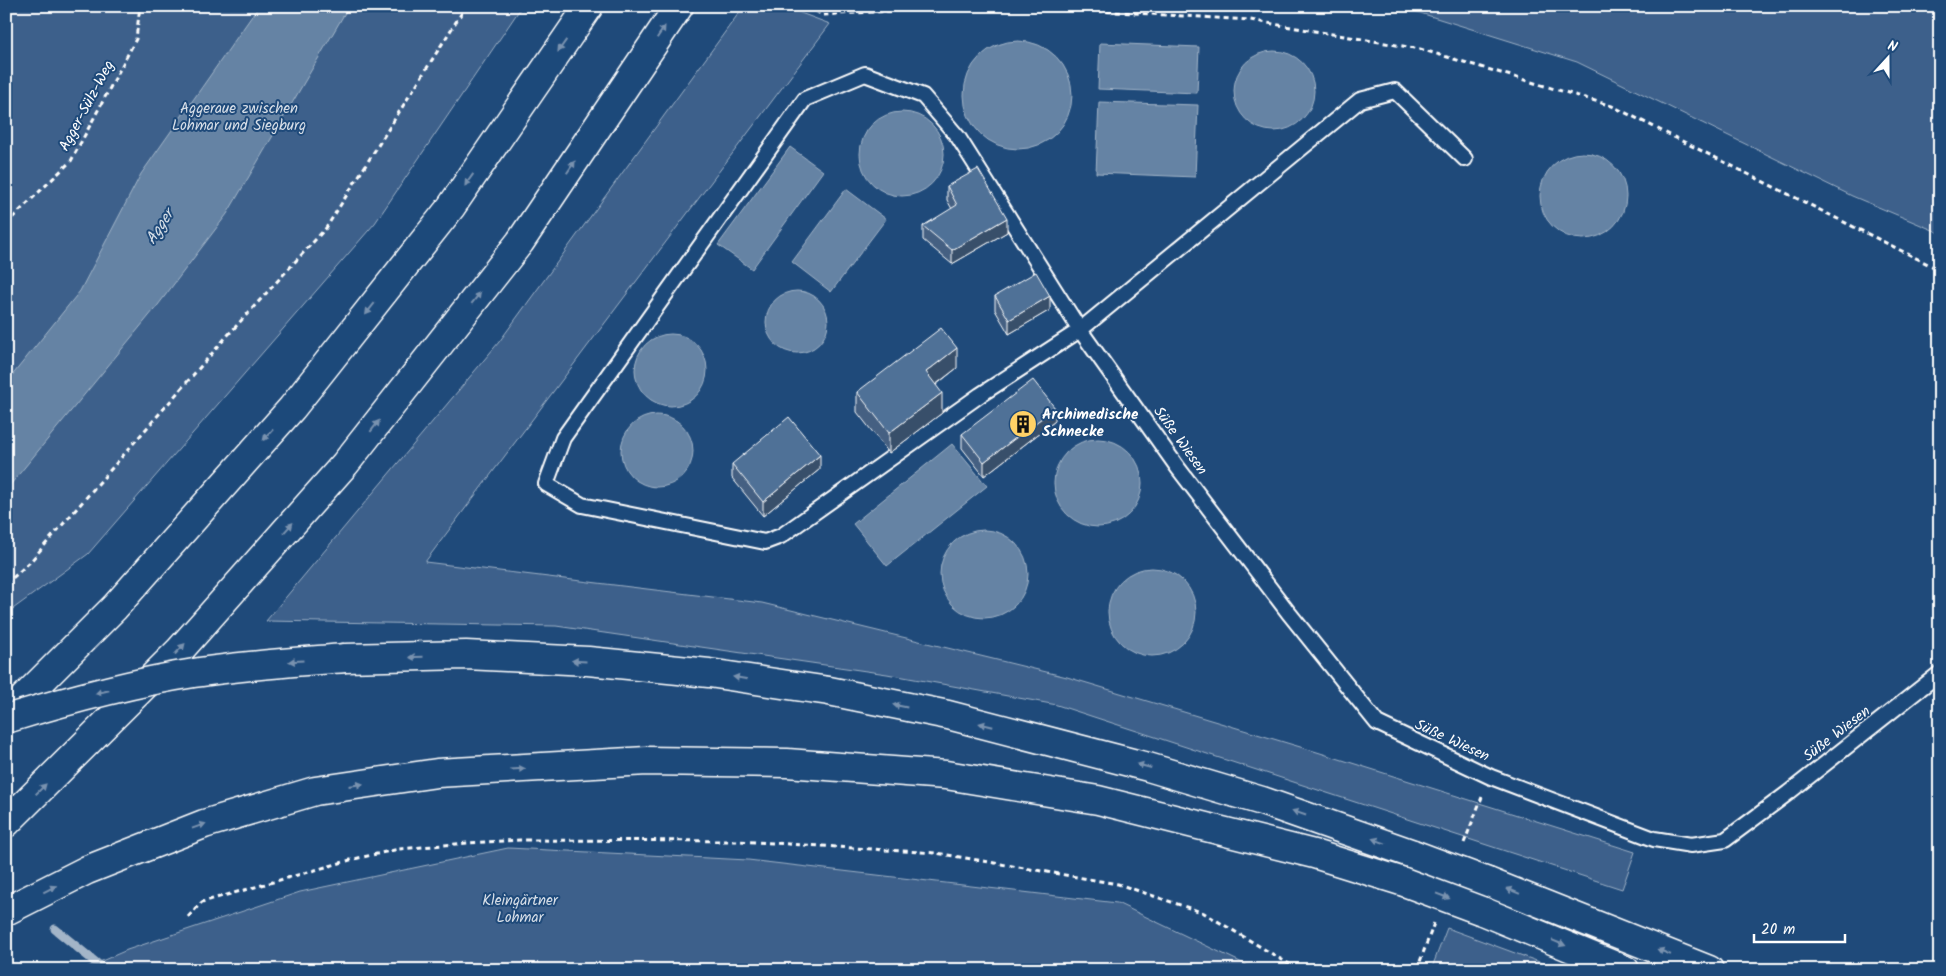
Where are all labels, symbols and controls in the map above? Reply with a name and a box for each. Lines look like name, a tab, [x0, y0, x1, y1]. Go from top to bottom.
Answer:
one-way arrow	[656, 25, 666, 39]
north arrow	[1864, 32, 1914, 82]
text: N	[1884, 35, 1901, 59]
one-way arrow	[557, 40, 567, 53]
street label: Agger-Sülz-Weg	[53, 56, 121, 156]
park label: Aggeraue zwischen Lohmar und Siegburg	[172, 97, 306, 138]
one-way arrow	[566, 160, 576, 174]
one-way arrow	[464, 173, 474, 187]
water label: Agger	[139, 201, 183, 250]
one-way arrow	[470, 292, 481, 305]
one-way arrow	[365, 302, 376, 315]
street label: Süße Wiesen	[1147, 402, 1213, 480]
place label: Archimedische Schnecke	[1042, 403, 1139, 444]
building icon: Archimedische Schnecke	[1008, 409, 1038, 439]
one-way arrow	[369, 420, 380, 433]
one-way arrow	[262, 428, 274, 440]
one-way arrow	[282, 522, 294, 534]
one-way arrow	[174, 643, 186, 655]
one-way arrow	[408, 653, 424, 661]
one-way arrow	[570, 656, 586, 664]
one-way arrow	[288, 658, 304, 666]
one-way arrow	[732, 673, 748, 681]
one-way arrow	[94, 688, 109, 696]
street label: Süße Wiesen	[1798, 700, 1876, 768]
one-way arrow	[892, 701, 908, 709]
street label: Süße Wiesen	[1411, 713, 1493, 769]
one-way arrow	[979, 721, 994, 729]
one-way arrow	[1136, 761, 1151, 769]
one-way arrow	[510, 764, 526, 772]
one-way arrow	[349, 781, 365, 789]
one-way arrow	[35, 783, 47, 795]
one-way arrow	[1291, 809, 1306, 817]
one-way arrow	[192, 822, 207, 829]
one-way arrow	[1371, 837, 1386, 845]
one-way arrow	[42, 885, 57, 893]
one-way arrow	[1506, 887, 1520, 895]
park label: Kleingärtner Lohmar	[482, 889, 559, 930]
one-way arrow	[1436, 892, 1451, 900]
scale bar	[1754, 911, 1845, 943]
text: 20 m	[1761, 918, 1795, 942]
one-way arrow	[1552, 939, 1567, 947]
one-way arrow	[1657, 947, 1671, 955]

